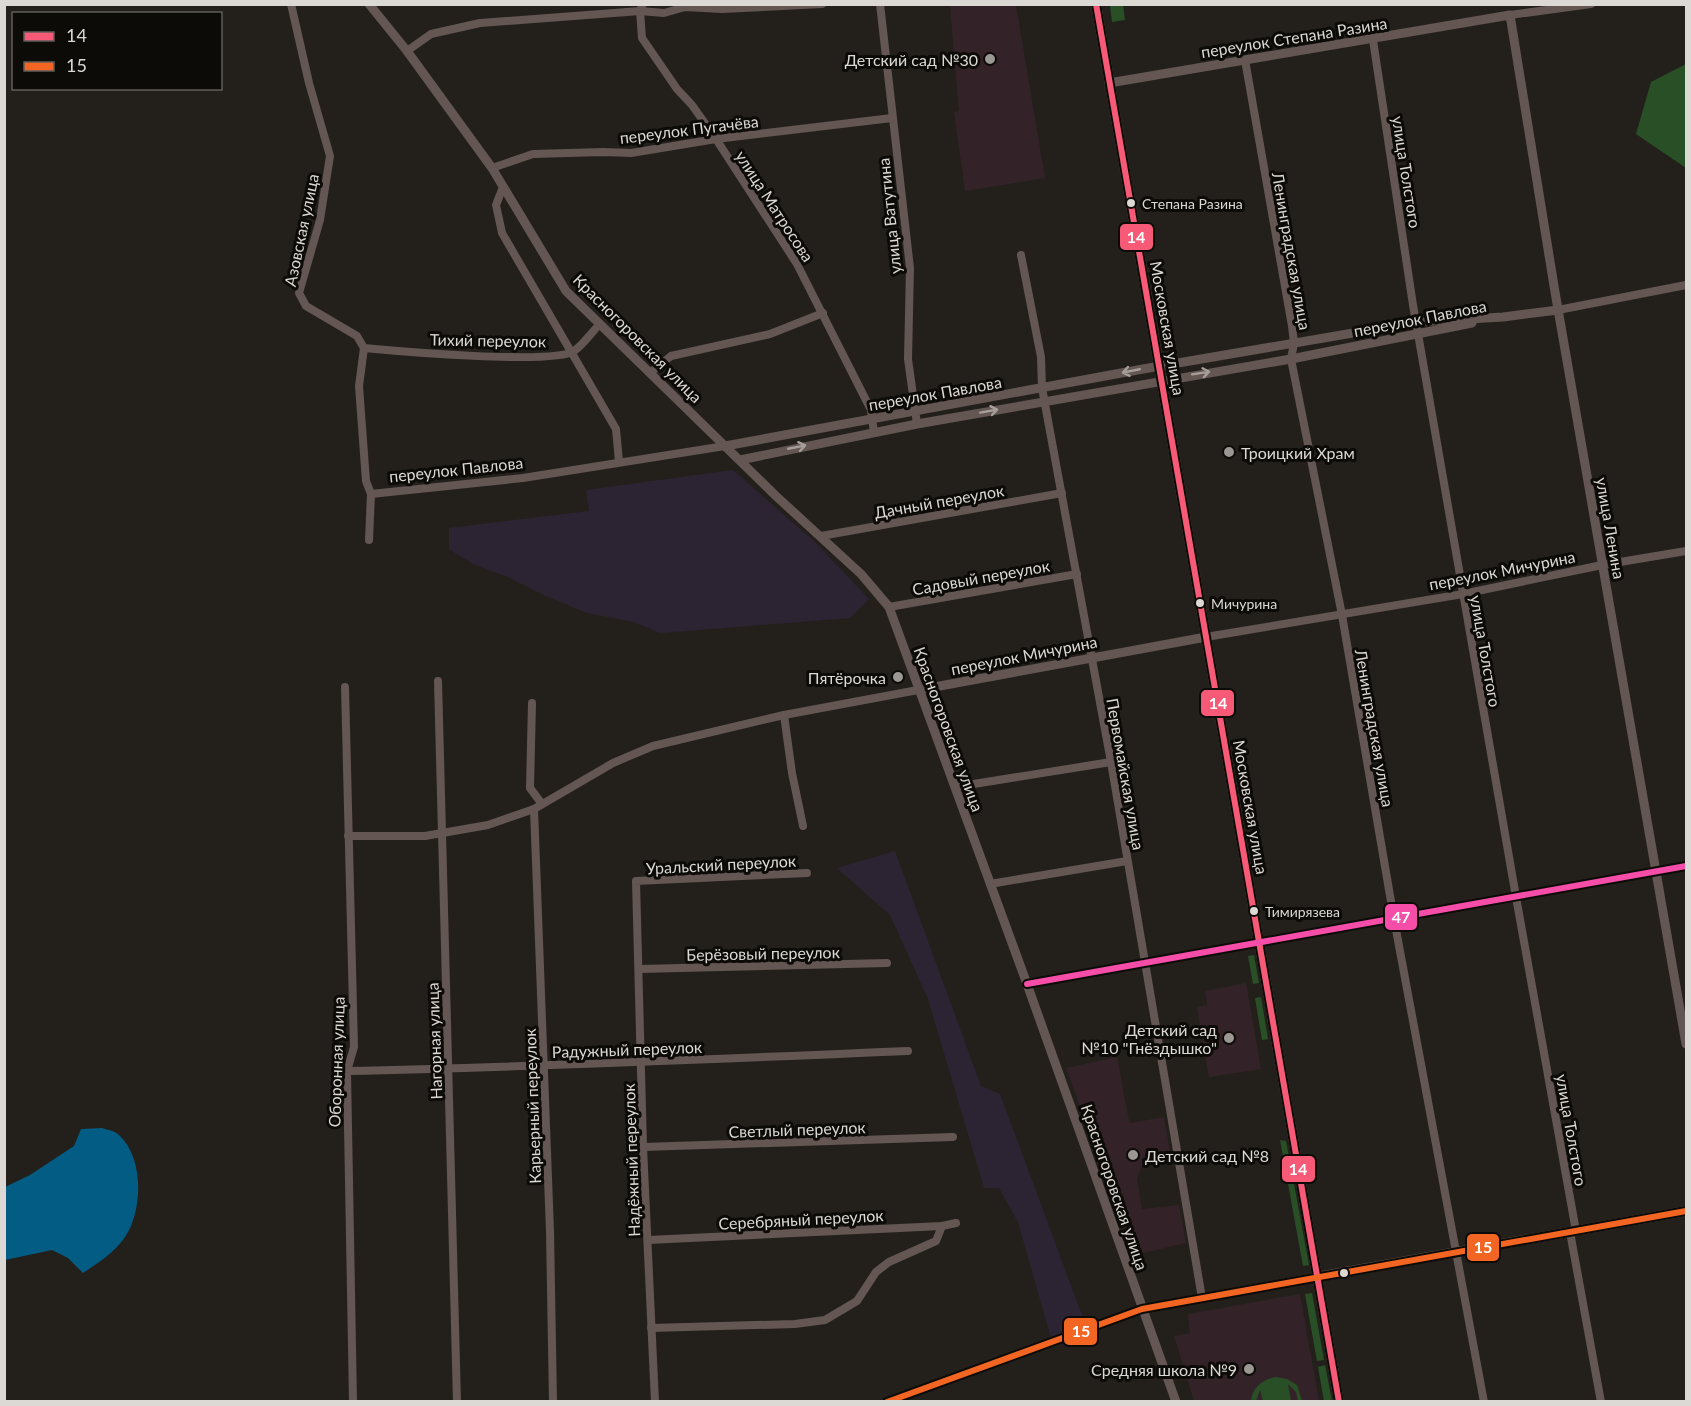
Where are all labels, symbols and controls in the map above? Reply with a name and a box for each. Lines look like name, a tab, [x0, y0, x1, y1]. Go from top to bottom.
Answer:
legend	[12, 12, 222, 90]
street label: переулок Степана Разина	[1200, 13, 1388, 61]
text: 14	[66, 24, 87, 46]
place label: Детский сад №30	[845, 50, 978, 69]
marker: Детский сад №30	[983, 52, 997, 66]
text: 15	[66, 54, 87, 76]
street label: переулок Пугачёва	[618, 111, 760, 147]
street label: улица Толстого	[1389, 115, 1425, 229]
street label: улица Матросова	[732, 147, 818, 265]
street label: улица Ватутина	[873, 157, 905, 275]
street label: Ленинградская улица	[1269, 170, 1315, 331]
street label: Азовская улица	[280, 172, 322, 288]
place label: Степана Разина	[1142, 195, 1243, 212]
marker: Степана Разина	[1125, 197, 1137, 209]
line badge: 14	[1119, 223, 1154, 251]
text: 14	[1127, 227, 1145, 246]
street label: Московская улица	[1147, 259, 1189, 397]
street label: Красногоровская улица	[570, 270, 706, 406]
street label: переулок Павлова	[1352, 296, 1488, 340]
street label: Тихий переулок	[430, 329, 547, 351]
one-way arrow	[1122, 366, 1142, 377]
one-way arrow	[1191, 368, 1211, 379]
street label: переулок Павлова	[867, 372, 1003, 414]
one-way arrow	[978, 406, 998, 417]
one-way arrow	[787, 441, 806, 452]
place label: Троицкий Храм	[1241, 443, 1355, 462]
marker: Троицкий Храм	[1222, 445, 1236, 459]
street label: переулок Павлова	[388, 453, 524, 485]
street label: улица Ленина	[1593, 476, 1629, 580]
street label: Дачный переулок	[873, 480, 1006, 522]
street label: переулок Мичурина	[1427, 547, 1577, 593]
street label: Садовый переулок	[911, 555, 1052, 598]
street label: улица Толстого	[1467, 594, 1505, 708]
place label: Мичурина	[1211, 595, 1277, 612]
marker: Мичурина	[1194, 597, 1206, 609]
street label: переулок Мичурина	[949, 632, 1099, 678]
street label: Красногоровская улица	[910, 644, 988, 814]
street label: Ленинградская улица	[1352, 647, 1398, 808]
place label: Пятёрочка	[808, 668, 886, 687]
marker: Пятёрочка	[891, 670, 905, 684]
line badge: 14	[1200, 689, 1235, 717]
text: 14	[1209, 693, 1227, 712]
street label: Первомайская улица	[1103, 697, 1149, 851]
street label: Московская улица	[1230, 738, 1272, 876]
street label: Уральский переулок	[646, 851, 797, 877]
place label: Тимирязева	[1265, 903, 1340, 920]
line badge: 47	[1384, 903, 1418, 931]
marker: Тимирязева	[1248, 905, 1260, 917]
text: 47	[1392, 907, 1410, 926]
street label: Берёзовый переулок	[686, 942, 841, 964]
street label: Нагорная улица	[422, 982, 446, 1100]
street label: Оборонная улица	[324, 996, 348, 1128]
place label: Детский сад №10 "Гнёздышко"	[1081, 1020, 1217, 1057]
street label: Карьерный переулок	[520, 1027, 544, 1184]
marker: Детский сад №10 "Гнёздышко"	[1222, 1031, 1236, 1045]
street label: Радужный переулок	[552, 1037, 703, 1061]
street label: улица Толстого	[1553, 1073, 1591, 1187]
street label: Надёжный переулок	[619, 1082, 643, 1237]
street label: Красногоровская улица	[1078, 1102, 1152, 1272]
street label: Светлый переулок	[728, 1117, 867, 1141]
place label: Детский сад №8	[1145, 1146, 1269, 1165]
marker: Детский сад №8	[1126, 1148, 1140, 1162]
line badge: 14	[1281, 1155, 1316, 1183]
text: 14	[1289, 1159, 1307, 1178]
street label: Серебряный переулок	[718, 1205, 885, 1233]
line badge: 15	[1466, 1233, 1500, 1262]
text: 15	[1474, 1237, 1492, 1256]
unlabelled marker	[1338, 1267, 1350, 1279]
line badge: 15	[1063, 1317, 1098, 1346]
text: 15	[1072, 1321, 1090, 1340]
place label: Средняя школа №9	[1091, 1360, 1237, 1379]
marker: Средняя школа №9	[1242, 1362, 1256, 1376]

